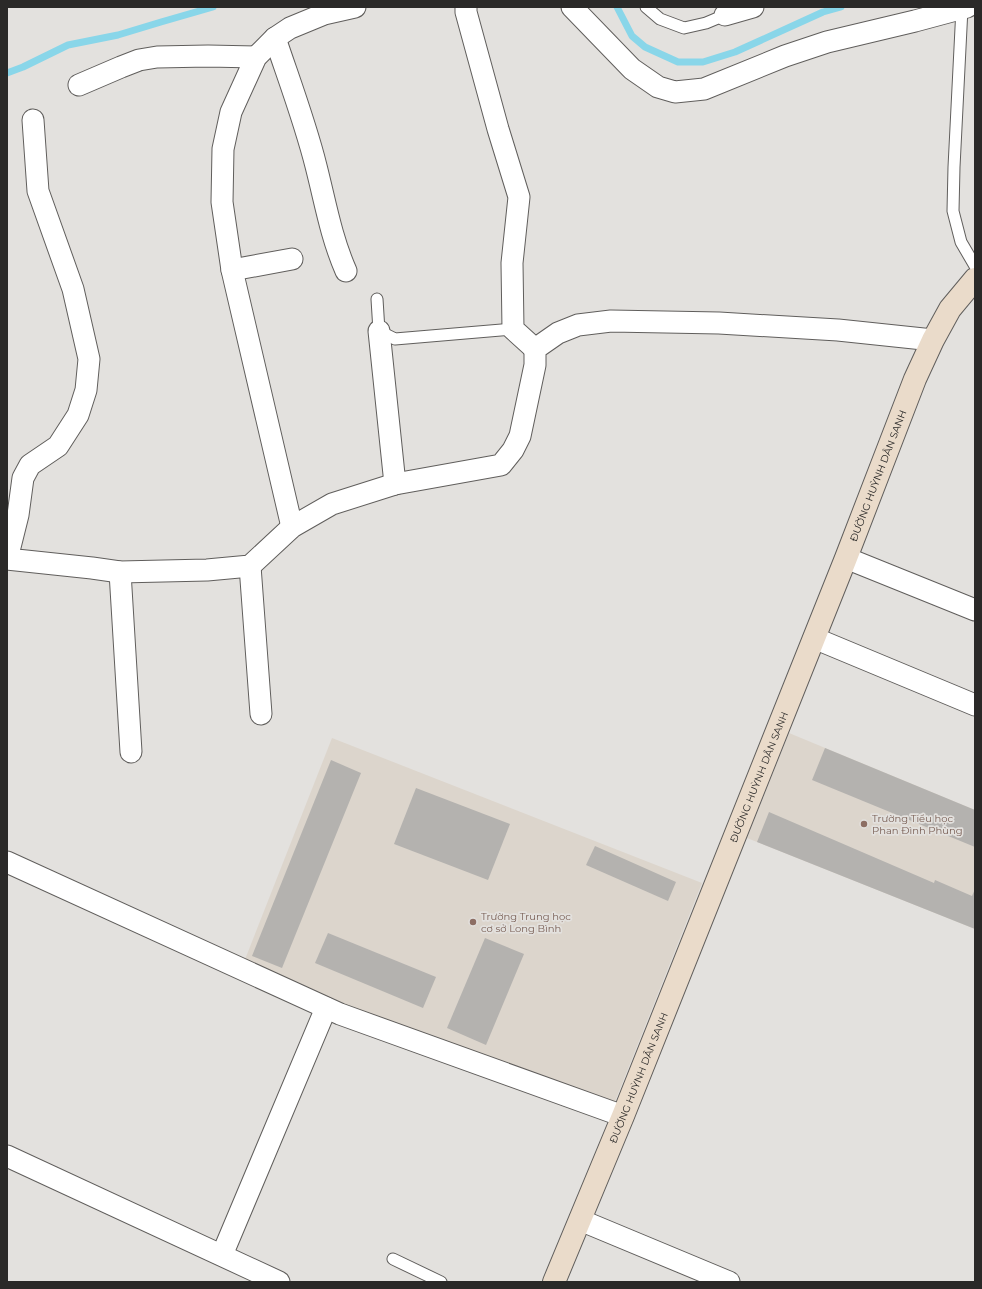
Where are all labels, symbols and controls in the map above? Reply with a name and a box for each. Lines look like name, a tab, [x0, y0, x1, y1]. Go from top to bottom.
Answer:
street label: ĐƯỜNG HUỲNH DÂN SANH	[847, 408, 909, 543]
street label: ĐƯỜNG HUỲNH DÂN SANH	[727, 710, 791, 844]
place label: Trường Tiểu học Phan Đình Phùng	[872, 812, 963, 837]
marker: Trường Tiểu học Phan Đình Phùng	[859, 819, 869, 829]
place label: Trường Trung học cơ sở Long Bình	[481, 910, 571, 935]
marker: Trường Trung học cơ sở Long Bình	[468, 917, 478, 927]
street label: ĐƯỜNG HUỲNH DÂN SANH	[606, 1010, 671, 1145]

